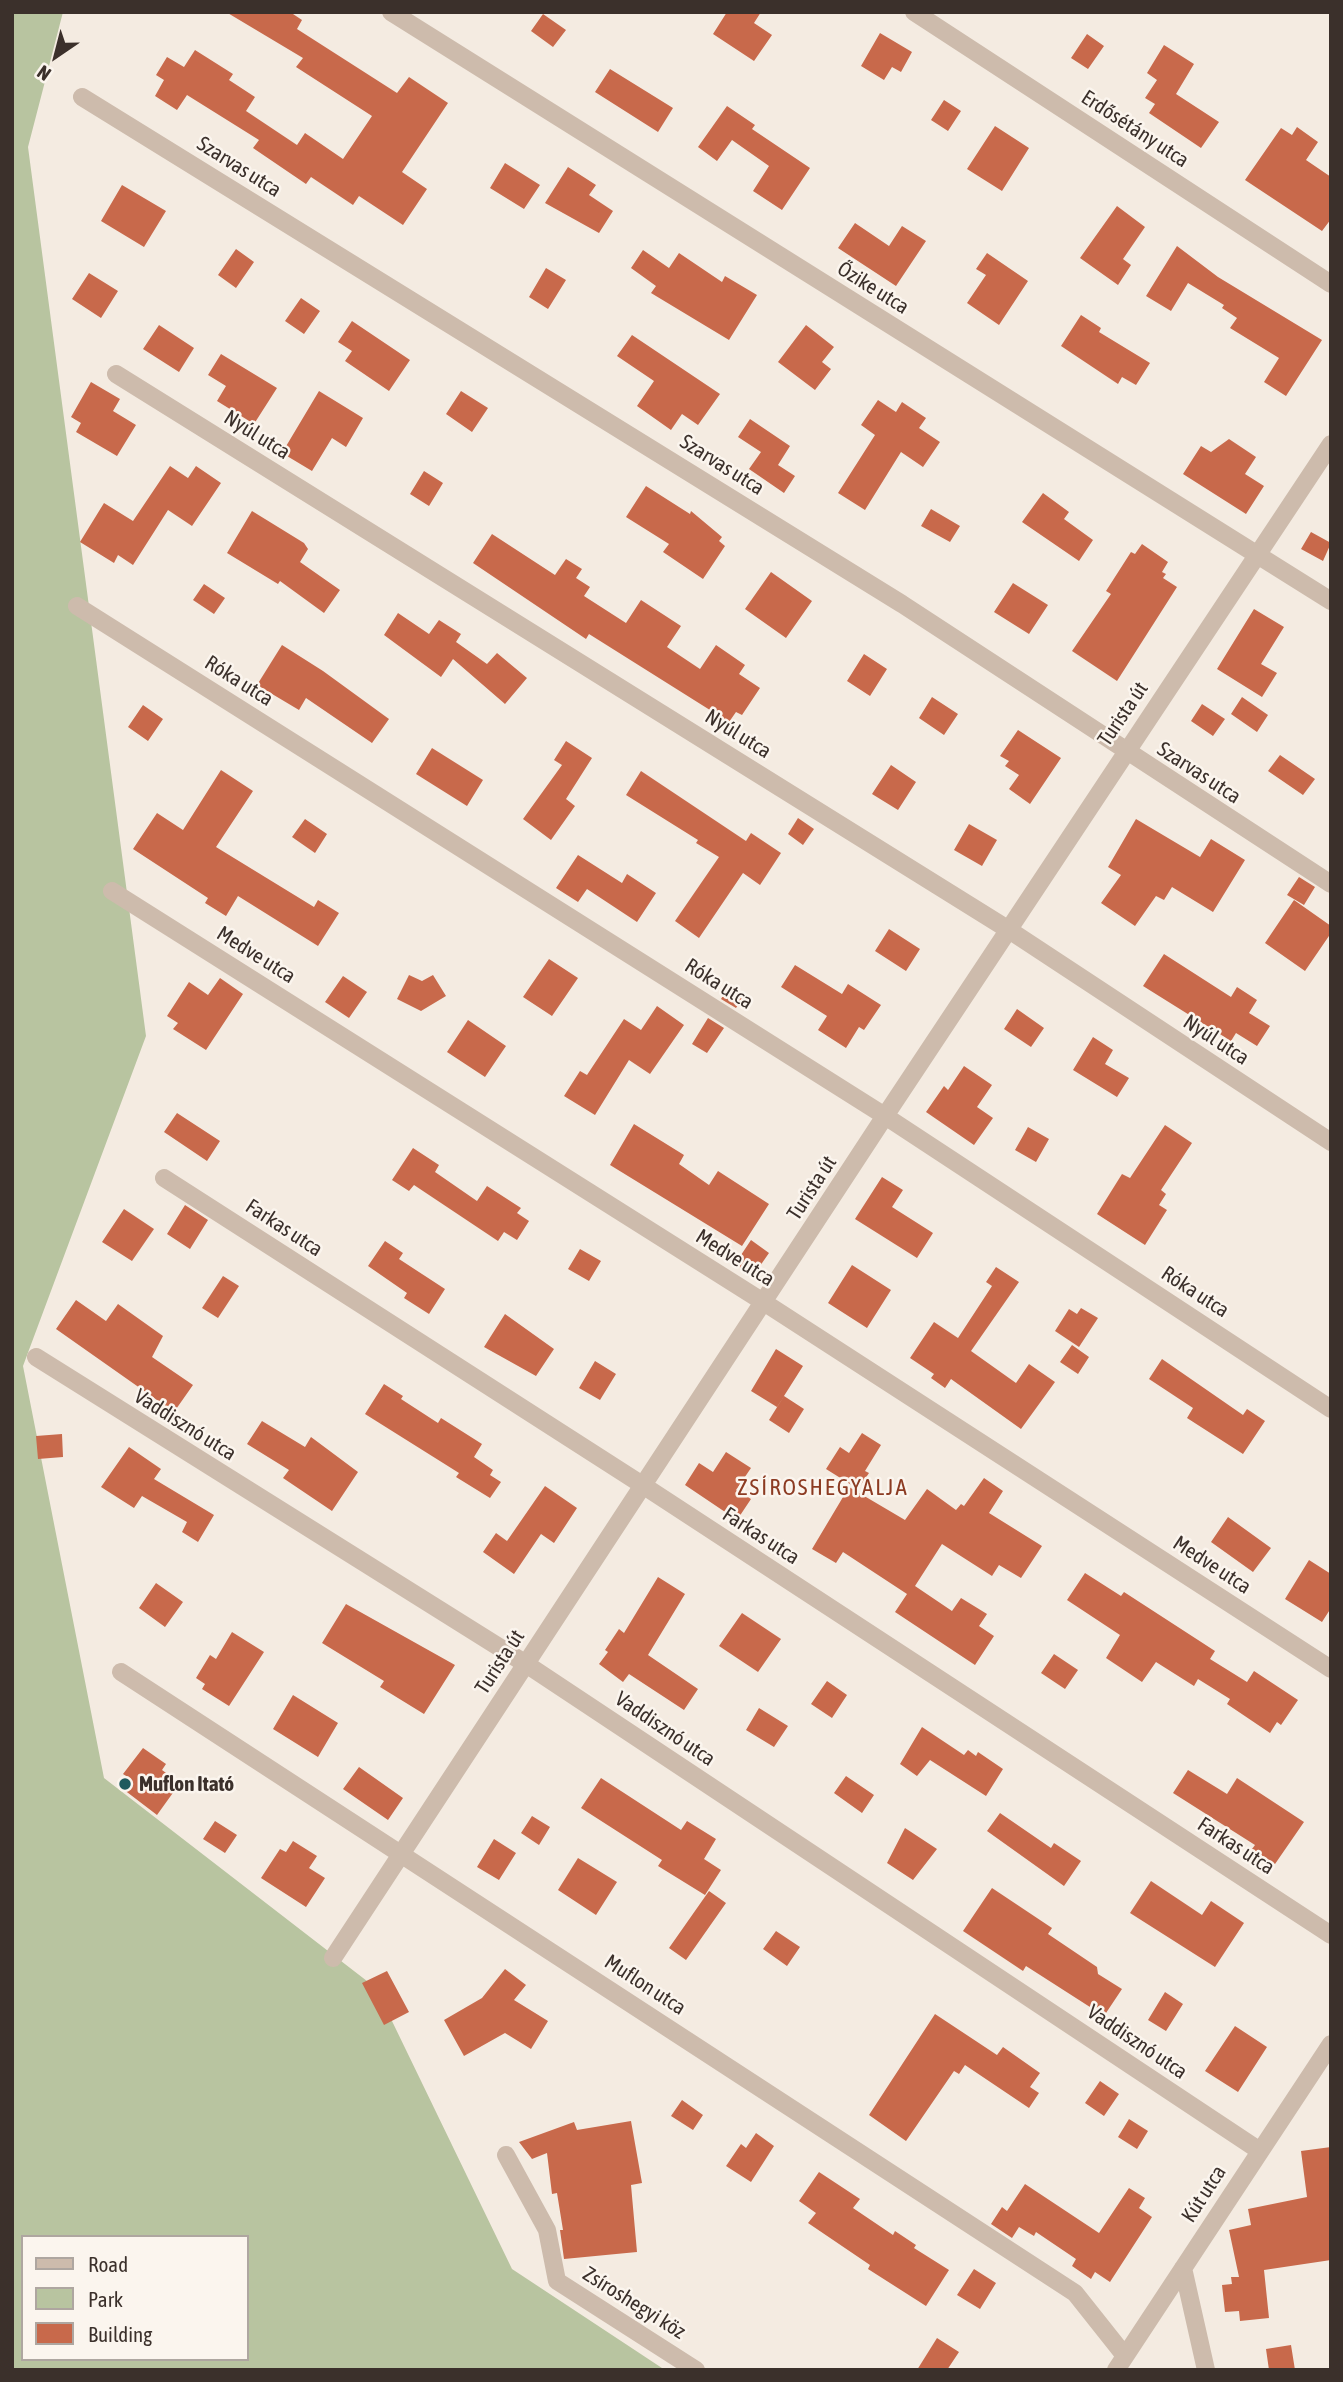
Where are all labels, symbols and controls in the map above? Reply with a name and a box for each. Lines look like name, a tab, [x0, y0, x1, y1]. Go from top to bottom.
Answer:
north arrow	[21, 21, 91, 91]
text: N	[33, 61, 55, 85]
street label: Erdősétány utca	[1077, 85, 1193, 173]
street label: Szarvas utca	[192, 131, 286, 203]
street label: Őzike utca	[833, 256, 913, 320]
street label: Nyúl utca	[219, 405, 295, 465]
street label: Szarvas utca	[675, 429, 769, 501]
street label: Róka utca	[200, 650, 278, 712]
street label: Turista út	[1093, 677, 1153, 751]
street label: Nyúl utca	[700, 704, 776, 764]
street label: Szarvas utca	[1153, 737, 1245, 809]
street label: Medve utca	[212, 921, 300, 989]
street label: Róka utca	[680, 953, 758, 1015]
street label: Nyúl utca	[1178, 1010, 1254, 1070]
street label: Turista út	[782, 1151, 842, 1225]
street label: Farkas utca	[241, 1194, 327, 1262]
street label: Medve utca	[691, 1224, 779, 1292]
street label: Róka utca	[1156, 1261, 1234, 1323]
street label: Vaddisznó utca	[129, 1384, 241, 1466]
district label: ZSÍROSHEGYALJA	[739, 1474, 907, 1502]
street label: Farkas utca	[718, 1502, 804, 1570]
street label: Medve utca	[1168, 1531, 1256, 1599]
street label: Turista út	[470, 1625, 530, 1699]
street label: Vaddisznó utca	[610, 1686, 720, 1772]
place label: Muflon Itató	[139, 1771, 234, 1797]
marker: Muflon Itató	[117, 1776, 133, 1792]
street label: Farkas utca	[1193, 1812, 1279, 1880]
street label: Muflon utca	[600, 1949, 690, 2021]
street label: Vaddisznó utca	[1082, 1999, 1192, 2085]
street label: Kút utca	[1176, 2161, 1232, 2227]
legend	[21, 2235, 248, 2361]
text: Road	[88, 2252, 128, 2276]
street label: Zsíroshegyi köz	[578, 2261, 690, 2345]
text: Park	[88, 2287, 123, 2311]
text: Building	[88, 2322, 152, 2346]

